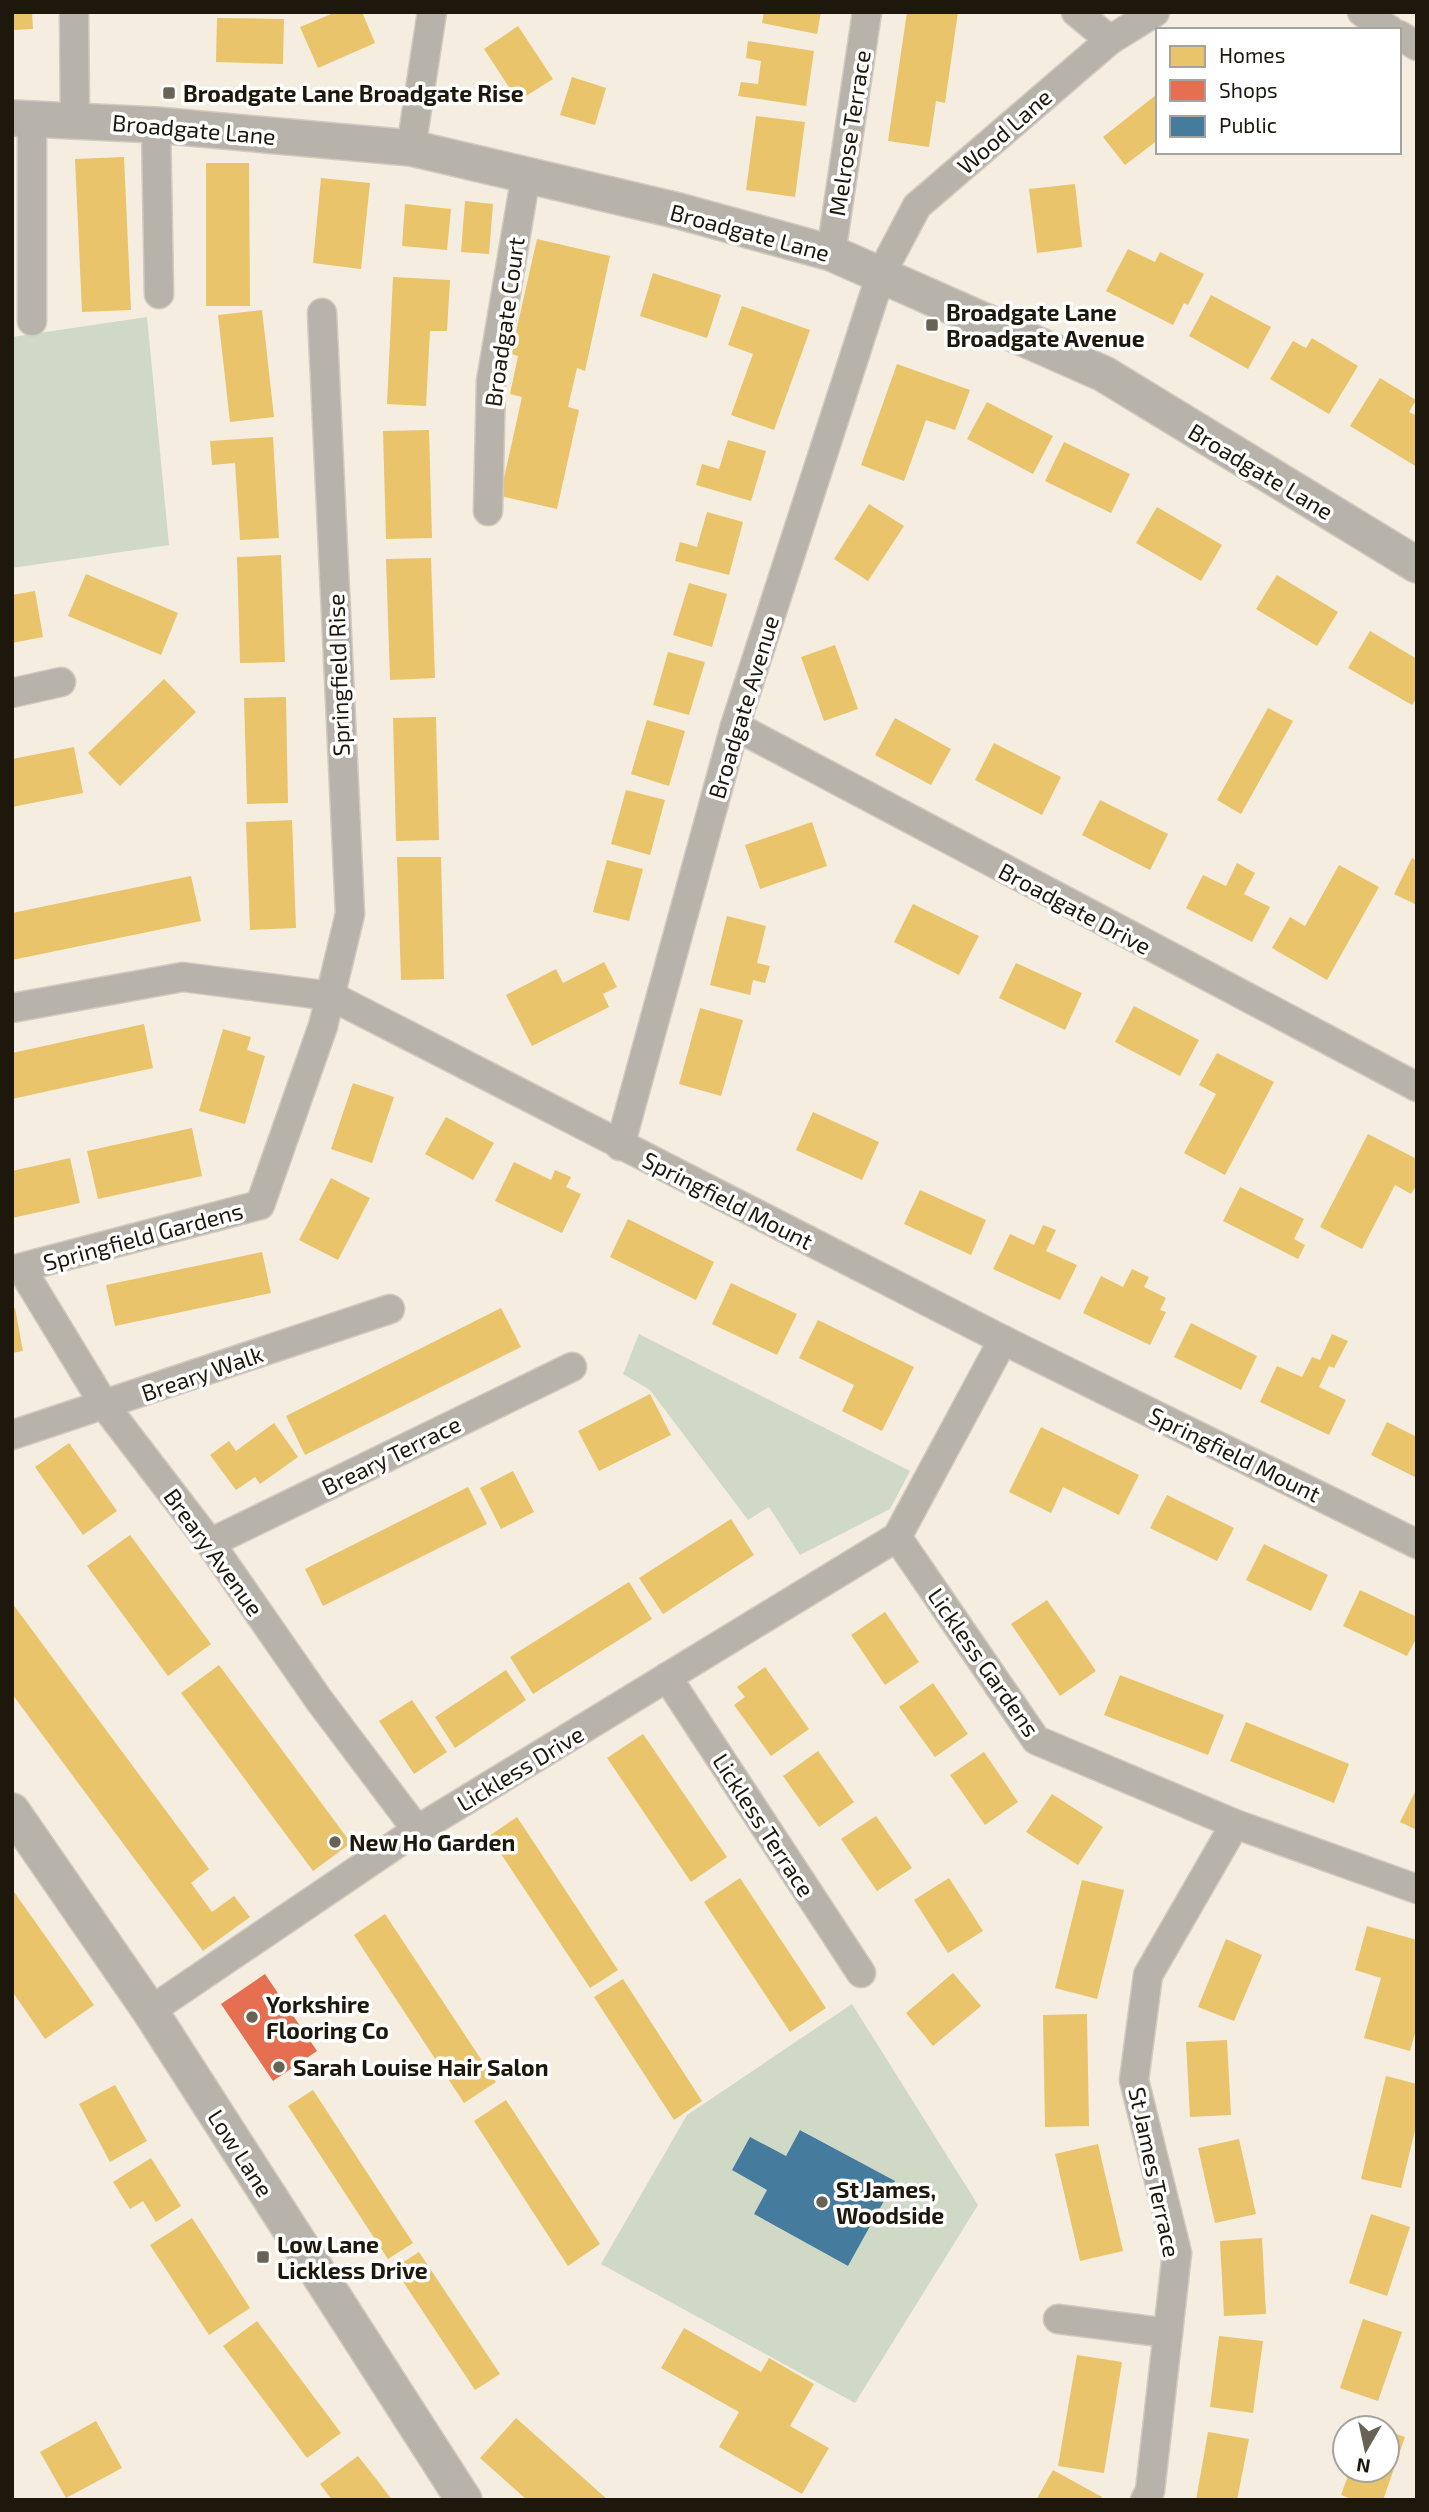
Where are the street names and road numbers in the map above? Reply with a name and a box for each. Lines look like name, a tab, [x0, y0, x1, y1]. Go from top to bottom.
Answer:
street label: Melrose Terrace	[822, 48, 876, 218]
street label: Wood Lane	[951, 82, 1057, 180]
street label: Broadgate Lane	[111, 108, 277, 150]
street label: Broadgate Lane	[667, 197, 833, 267]
street label: Broadgate Court	[478, 235, 530, 409]
street label: Broadgate Lane	[1184, 417, 1338, 525]
street label: Springfield Rise	[321, 593, 355, 757]
street label: Broadgate Avenue	[702, 612, 784, 802]
street label: Broadgate Drive	[994, 856, 1156, 960]
street label: Springfield Mount	[638, 1145, 818, 1255]
street label: Springfield Gardens	[40, 1196, 246, 1276]
street label: Breary Walk	[138, 1339, 267, 1407]
street label: Springfield Mount	[1145, 1400, 1326, 1508]
street label: Breary Terrace	[317, 1409, 465, 1501]
street label: Breary Avenue	[158, 1483, 270, 1621]
street label: Lickless Gardens	[922, 1582, 1046, 1742]
street label: Lickless Drive	[452, 1719, 588, 1817]
street label: Lickless Terrace	[707, 1748, 821, 1902]
street label: St James Terrace	[1123, 2084, 1187, 2260]
street label: Low Lane	[202, 2104, 280, 2202]

